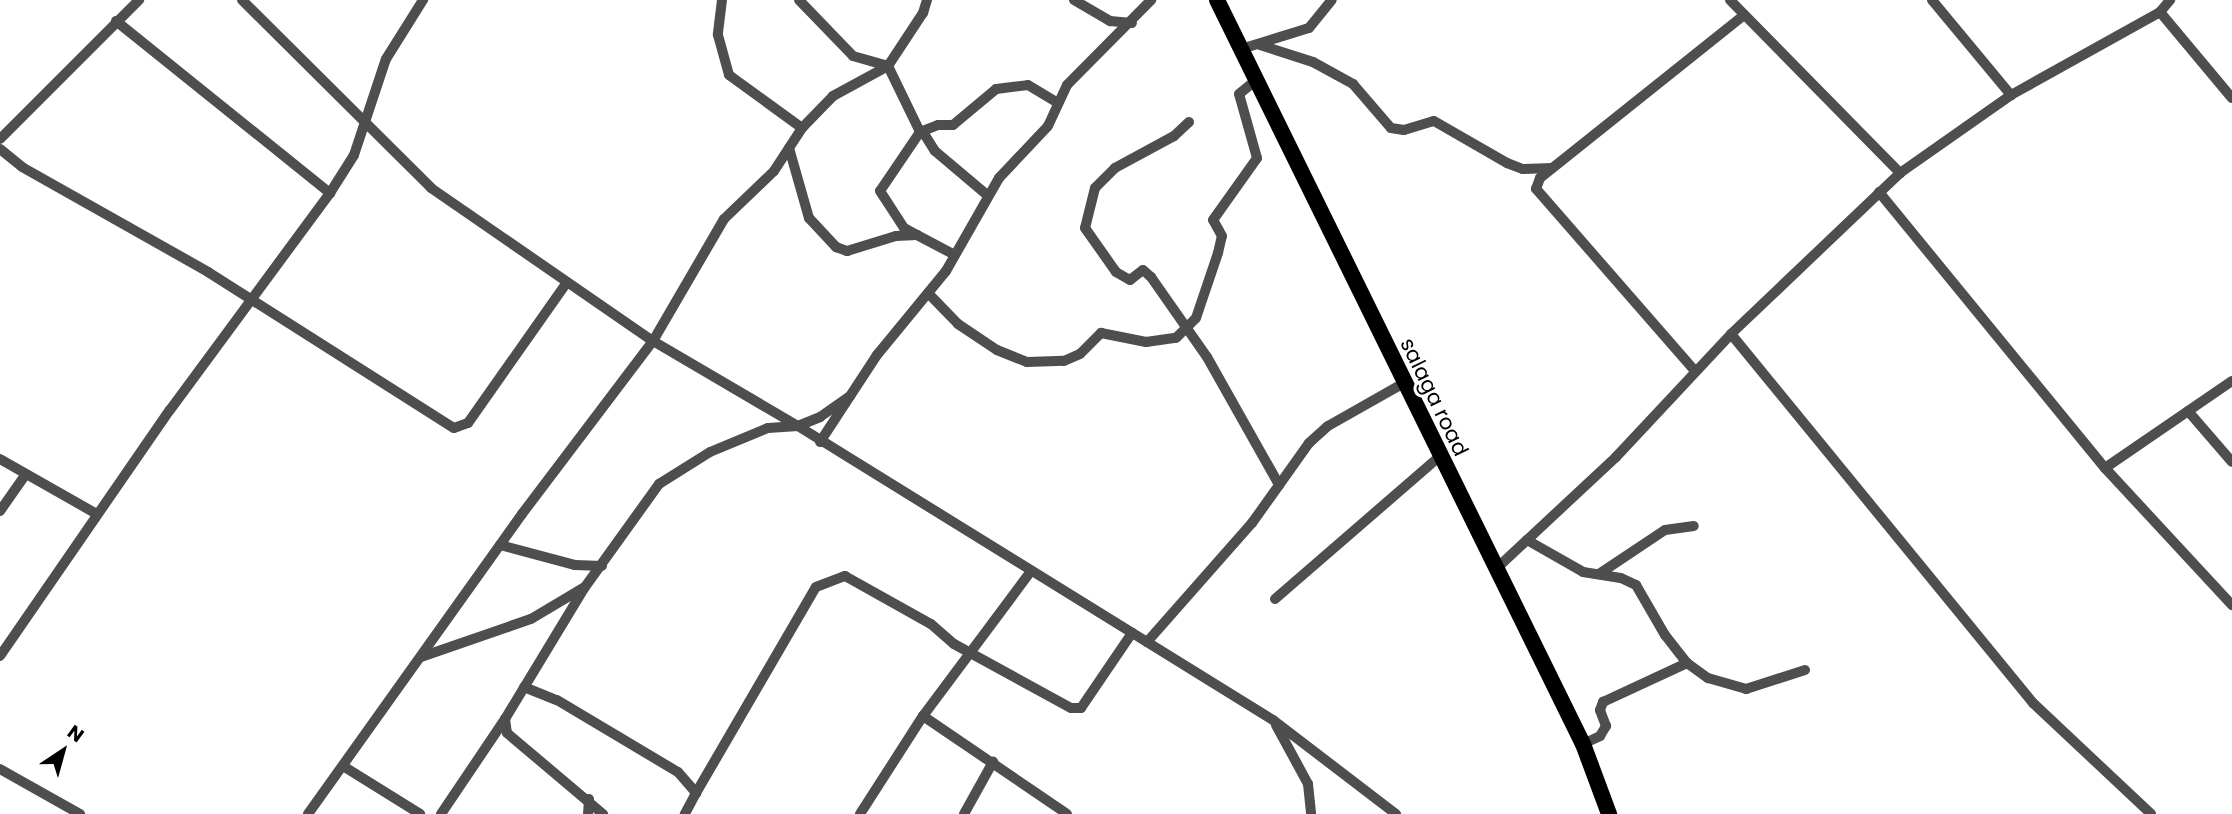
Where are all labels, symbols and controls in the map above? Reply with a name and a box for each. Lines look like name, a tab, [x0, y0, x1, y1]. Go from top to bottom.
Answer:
street label: salaga road	[1395, 334, 1473, 460]
north arrow	[28, 716, 98, 786]
text: N	[62, 718, 89, 749]

